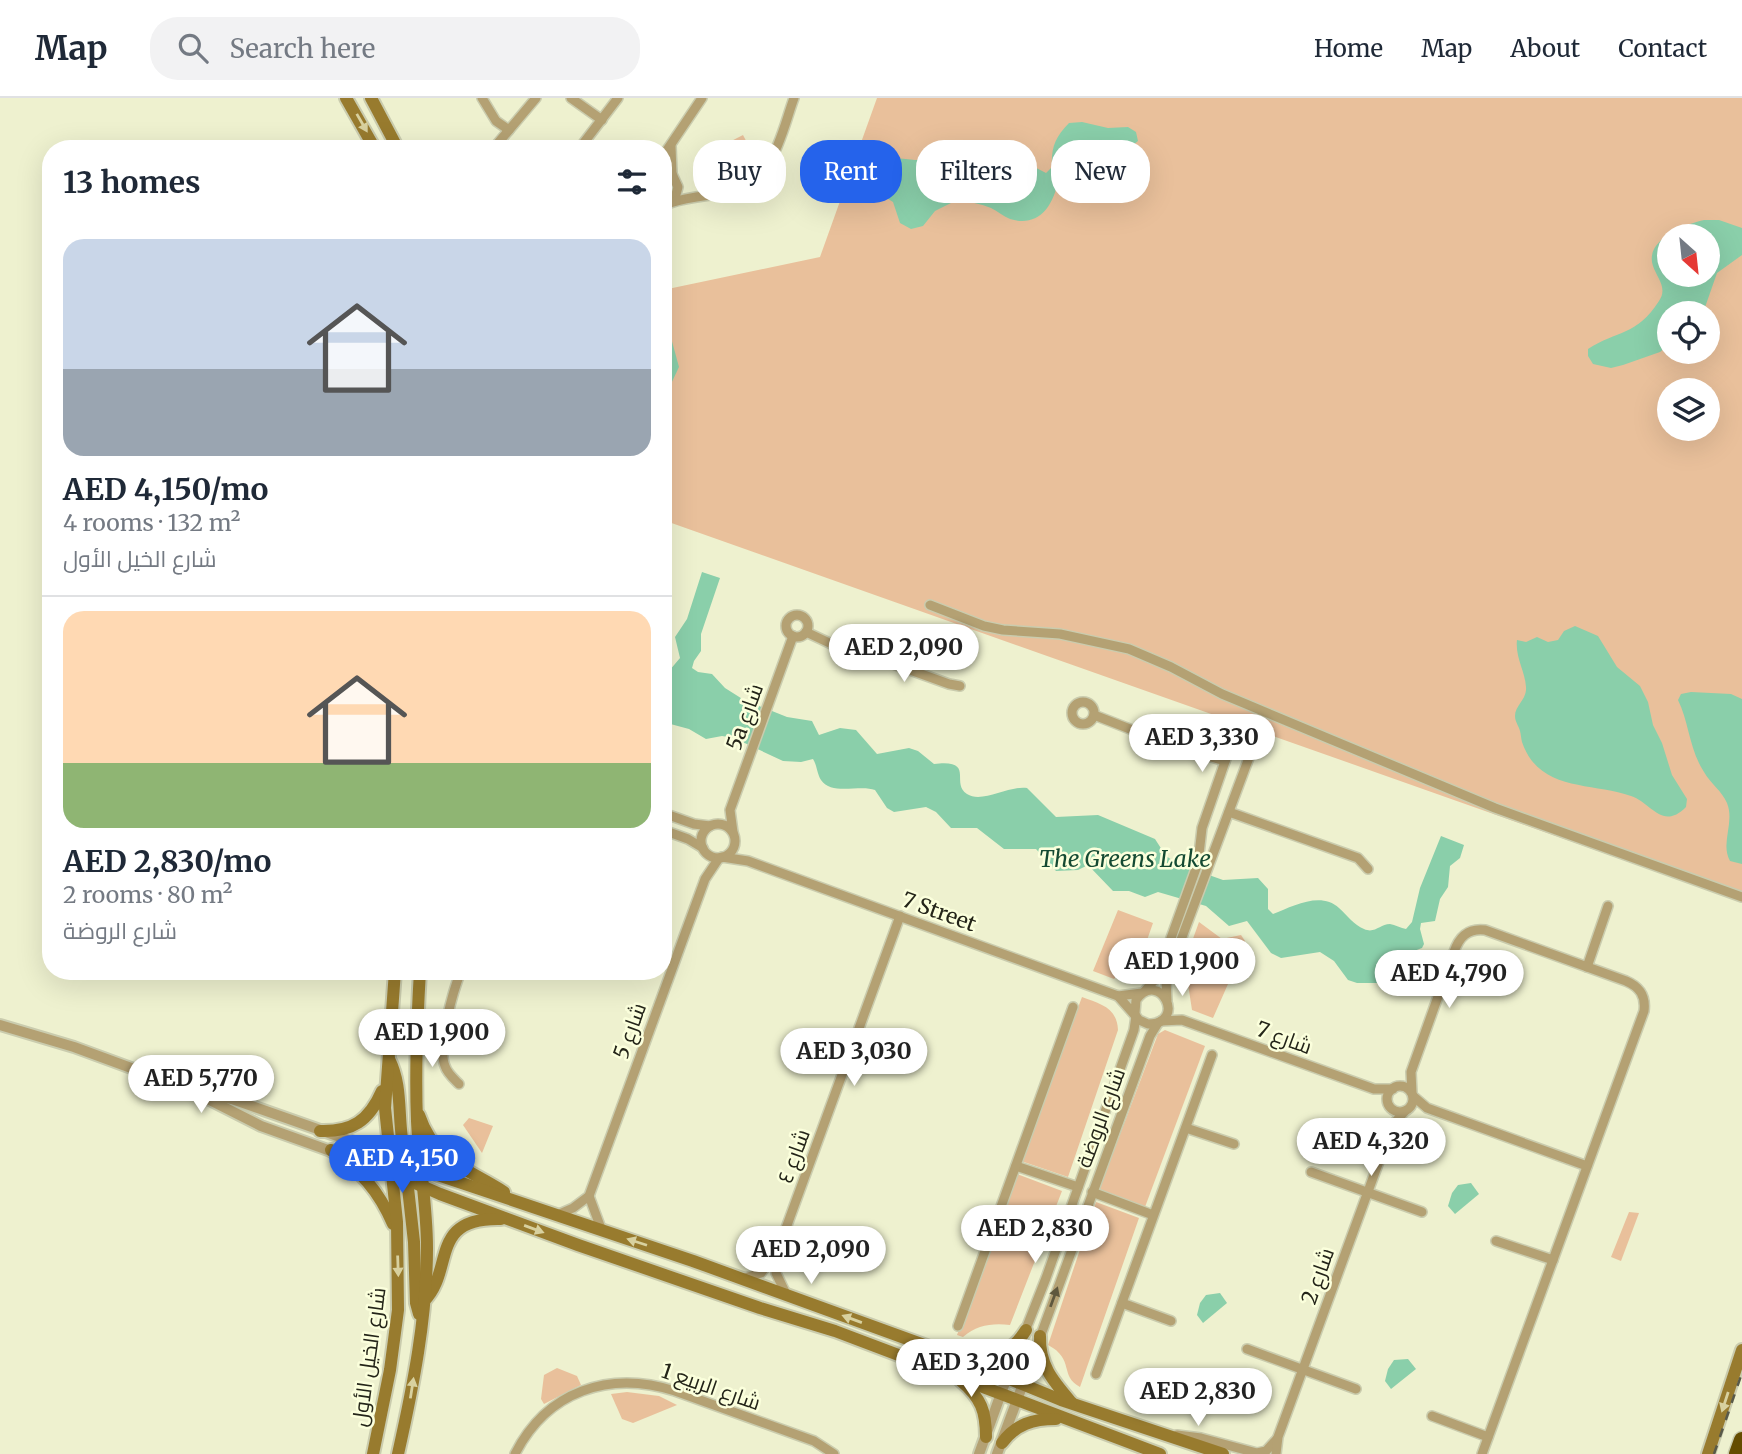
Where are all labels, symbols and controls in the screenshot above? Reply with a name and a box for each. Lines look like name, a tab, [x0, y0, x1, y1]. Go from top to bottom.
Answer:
search box	[150, 17, 640, 80]
text: Map	[35, 28, 108, 69]
icon: search	[174, 29, 212, 67]
text: Search here	[230, 32, 375, 65]
text: Home	[1314, 33, 1383, 64]
text: Map	[1421, 33, 1472, 64]
text: About	[1510, 33, 1580, 64]
text: Contact	[1618, 33, 1707, 64]
one-way arrow	[356, 113, 368, 132]
chip: Buy	[693, 140, 786, 203]
chip: Rent	[800, 140, 902, 203]
chip: Filters	[916, 140, 1037, 203]
chip: New	[1051, 140, 1150, 203]
text: 13 homes	[63, 163, 201, 201]
icon: filters	[613, 163, 651, 201]
north arrow	[1657, 224, 1720, 287]
map controls	[1657, 224, 1720, 441]
icon: home	[294, 285, 420, 411]
button: locate	[1657, 301, 1720, 364]
button: layers	[1657, 378, 1720, 441]
text: AED 4,150/mo	[63, 470, 268, 508]
text: 4 rooms · 132 m²	[63, 508, 240, 537]
text: شارع الخيل الأول	[63, 544, 217, 573]
pin: AED 2,090	[824, 624, 984, 684]
text: AED 2,090	[845, 632, 963, 661]
icon: home	[294, 657, 420, 783]
street label: 5a شارع	[720, 680, 770, 754]
pin: AED 3,330	[1122, 714, 1282, 774]
text: AED 3,330	[1145, 722, 1259, 751]
text: AED 2,830/mo	[63, 842, 271, 880]
water label: The Greens Lake	[1039, 844, 1211, 873]
text: 2 rooms · 80 m²	[63, 880, 232, 909]
street label: 7 Street	[898, 886, 980, 937]
text: شارع الروضة	[63, 916, 177, 945]
pin: AED 1,900	[1102, 939, 1262, 998]
text: AED 1,900	[1124, 946, 1240, 975]
pin: AED 4,790	[1369, 950, 1529, 1010]
text: AED 4,790	[1391, 958, 1507, 987]
street label: شارع 5	[607, 999, 653, 1063]
pin: AED 1,900	[352, 1010, 512, 1069]
street label: شارع 7	[1252, 1015, 1316, 1061]
text: AED 1,900	[374, 1017, 490, 1046]
pin: AED 3,030	[774, 1028, 934, 1088]
text: AED 3,030	[796, 1036, 912, 1065]
pin: AED 5,770	[121, 1056, 281, 1115]
text: AED 5,770	[144, 1063, 258, 1092]
street label: شارع الروضة	[1070, 1064, 1132, 1172]
pin: AED 4,320	[1291, 1118, 1451, 1178]
street label: شارع ٤	[771, 1125, 817, 1187]
text: AED 4,320	[1313, 1126, 1429, 1155]
pin: AED 4,150	[322, 1136, 482, 1195]
text: AED 4,150	[345, 1143, 459, 1172]
pin: AED 2,830	[955, 1206, 1115, 1265]
text: AED 2,830	[977, 1213, 1093, 1242]
one-way arrow	[524, 1223, 545, 1234]
pin: AED 2,090	[731, 1226, 891, 1286]
text: AED 2,090	[752, 1234, 870, 1263]
one-way arrow	[627, 1237, 648, 1247]
street label: شارع 2	[1295, 1244, 1341, 1308]
one-way arrow	[393, 1255, 404, 1277]
street label: شارع الخيل الأول	[345, 1286, 393, 1428]
one-way arrow	[1049, 1286, 1060, 1307]
one-way arrow	[841, 1313, 862, 1324]
pin: AED 3,200	[891, 1340, 1051, 1399]
text: AED 3,200	[912, 1347, 1030, 1376]
street label: شارع الربيع 1	[658, 1357, 764, 1417]
pin: AED 2,830	[1118, 1368, 1278, 1428]
text: AED 2,830	[1140, 1376, 1256, 1405]
one-way arrow	[407, 1377, 418, 1399]
one-way arrow	[1719, 1391, 1729, 1412]

